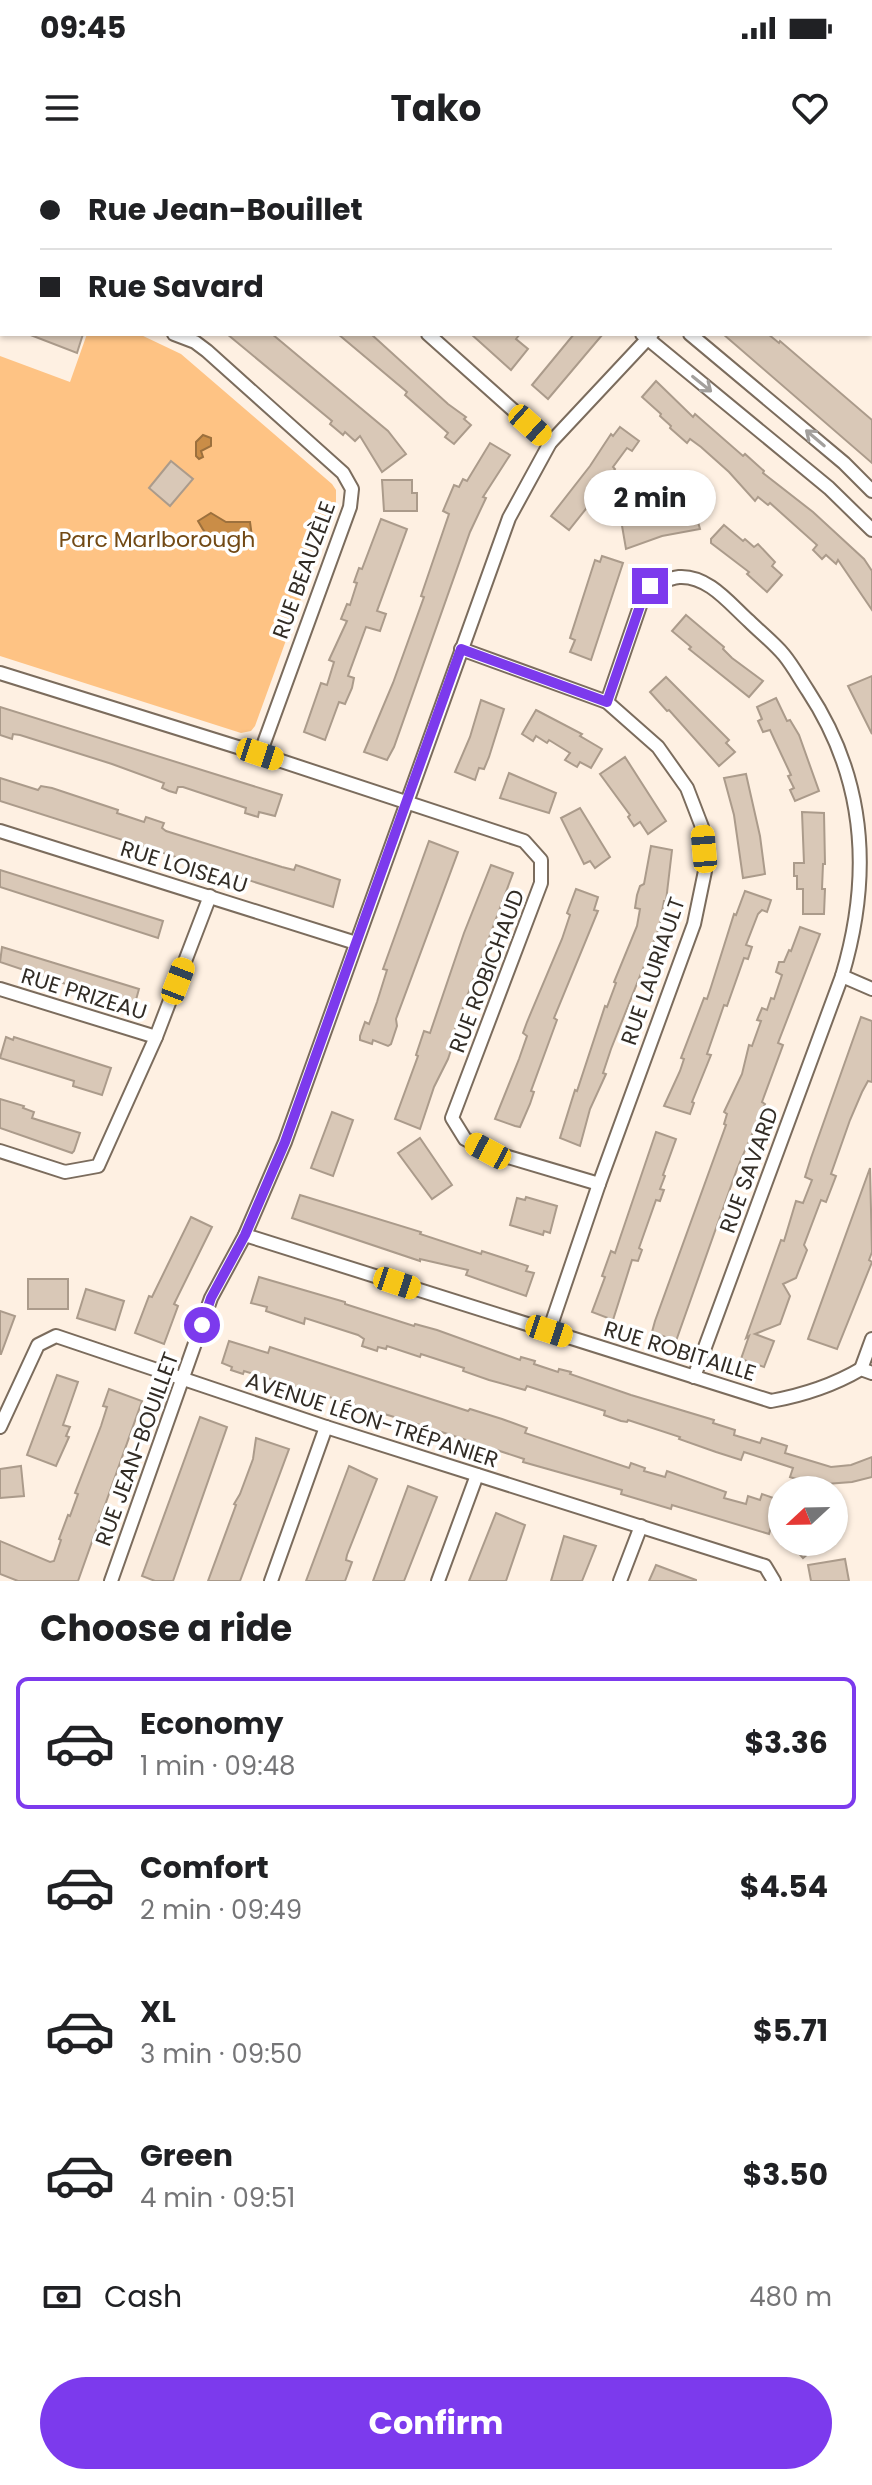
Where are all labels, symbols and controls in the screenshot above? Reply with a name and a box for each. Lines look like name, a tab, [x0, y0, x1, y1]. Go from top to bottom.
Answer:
text: 09:45	[40, 6, 126, 49]
text: Tako	[391, 83, 481, 134]
icon: menu	[40, 86, 84, 130]
icon: heart	[788, 86, 832, 130]
text: Rue Jean-Bouillet	[88, 188, 363, 231]
text: Rue Savard	[88, 265, 264, 308]
one-way arrow	[691, 375, 712, 393]
car	[504, 400, 556, 450]
one-way arrow	[805, 429, 826, 447]
callout: 2 min	[584, 470, 716, 526]
text: 2 min	[613, 480, 687, 516]
street label: RUE BEAUZÈLE	[265, 497, 343, 643]
park label: Parc Marlborough	[59, 524, 255, 555]
route end	[632, 568, 668, 604]
car	[233, 735, 287, 773]
car	[690, 824, 718, 874]
street label: RUE LOISEAU	[117, 833, 251, 901]
street label: RUE ROBICHAUD	[442, 885, 532, 1057]
street label: RUE LAURIAULT	[613, 893, 693, 1049]
car	[158, 954, 198, 1008]
street label: RUE PRIZEAU	[17, 960, 151, 1028]
street label: RUE SAVARD	[712, 1103, 786, 1237]
car	[461, 1129, 515, 1173]
car	[370, 1264, 424, 1302]
route start	[184, 1307, 220, 1343]
car	[522, 1312, 576, 1350]
street label: RUE ROBITAILLE	[600, 1313, 760, 1389]
street label: RUE JEAN-BOUILLET	[88, 1348, 186, 1550]
street label: AVENUE LÉON-TRÉPANIER	[242, 1364, 502, 1476]
north arrow	[768, 1476, 848, 1556]
map controls	[768, 1476, 848, 1556]
text: Choose a ride	[40, 1603, 292, 1654]
text: Economy	[140, 1702, 284, 1745]
icon: car	[44, 1707, 116, 1779]
text: $3.36	[744, 1721, 828, 1764]
text: 1 min · 09:48	[140, 1748, 295, 1784]
text: Comfort	[140, 1846, 269, 1889]
icon: car	[44, 1851, 116, 1923]
text: $4.54	[740, 1865, 828, 1908]
text: 2 min · 09:49	[140, 1892, 302, 1928]
text: XL	[140, 1990, 176, 2033]
icon: car	[44, 1995, 116, 2067]
text: $5.71	[753, 2009, 828, 2052]
text: 3 min · 09:50	[140, 2036, 302, 2072]
text: Green	[140, 2134, 233, 2177]
icon: car	[44, 2139, 116, 2211]
text: $3.50	[743, 2153, 828, 2196]
text: 4 min · 09:51	[140, 2180, 295, 2216]
icon: cash	[40, 2275, 84, 2319]
text: Cash	[104, 2275, 182, 2318]
text: 480 m	[749, 2279, 832, 2315]
button: Confirm	[40, 2377, 832, 2469]

